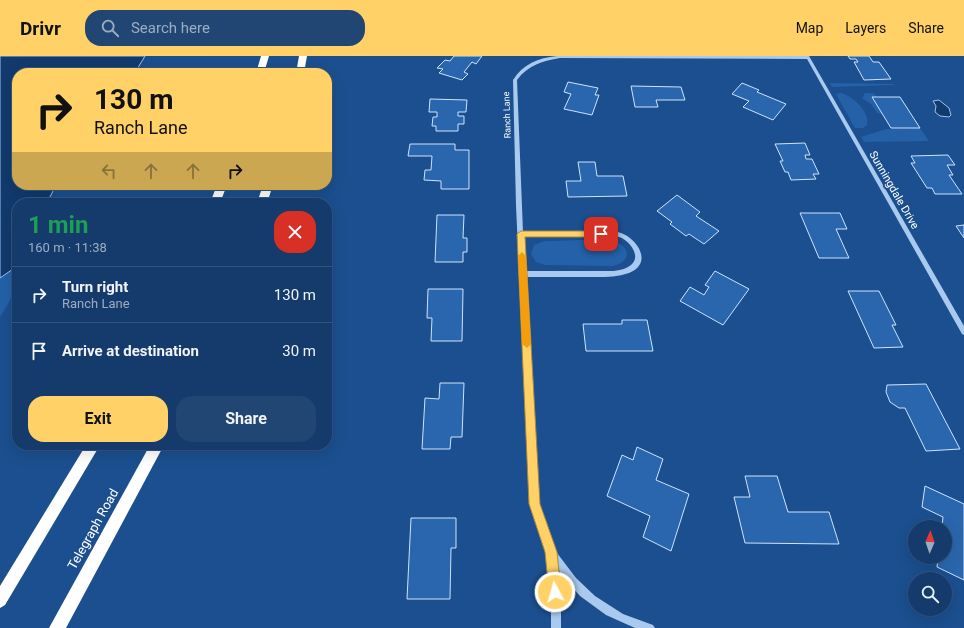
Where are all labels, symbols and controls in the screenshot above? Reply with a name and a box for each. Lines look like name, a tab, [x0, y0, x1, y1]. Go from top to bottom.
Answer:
search box	[85, 10, 365, 46]
text: Drivr	[20, 17, 61, 40]
icon: search	[99, 17, 121, 39]
text: Search here	[131, 19, 210, 37]
text: Map	[796, 20, 823, 36]
text: Layers	[845, 20, 886, 36]
text: Share	[908, 20, 944, 36]
text: 130 m	[94, 83, 173, 116]
icon: right	[28, 84, 80, 136]
street label: Ranch Lane	[501, 91, 513, 139]
text: Ranch Lane	[94, 117, 188, 138]
street label: Sunningdale Drive	[866, 149, 922, 231]
icon: left	[98, 160, 120, 182]
icon: ahead	[140, 160, 162, 182]
icon: ahead	[182, 160, 204, 182]
icon: right	[224, 160, 246, 182]
text: 1 min	[28, 211, 88, 239]
button: close	[274, 211, 316, 253]
pin	[584, 217, 618, 251]
icon: arrive	[590, 223, 612, 245]
text: 160 m · 11:38	[28, 240, 107, 255]
text: Turn right	[62, 278, 128, 296]
icon: right	[28, 284, 50, 306]
text: 130 m	[274, 286, 316, 304]
text: Ranch Lane	[62, 296, 130, 311]
icon: arrive	[28, 340, 50, 362]
text: Arrive at destination	[62, 342, 199, 360]
text: 30 m	[282, 342, 316, 360]
button: Exit	[28, 396, 168, 442]
button: Share	[176, 396, 316, 442]
street label: Telegraph Road	[65, 486, 121, 572]
north arrow	[908, 520, 952, 564]
map controls	[908, 520, 952, 616]
position arrow	[534, 571, 576, 613]
button: search	[908, 572, 952, 616]

